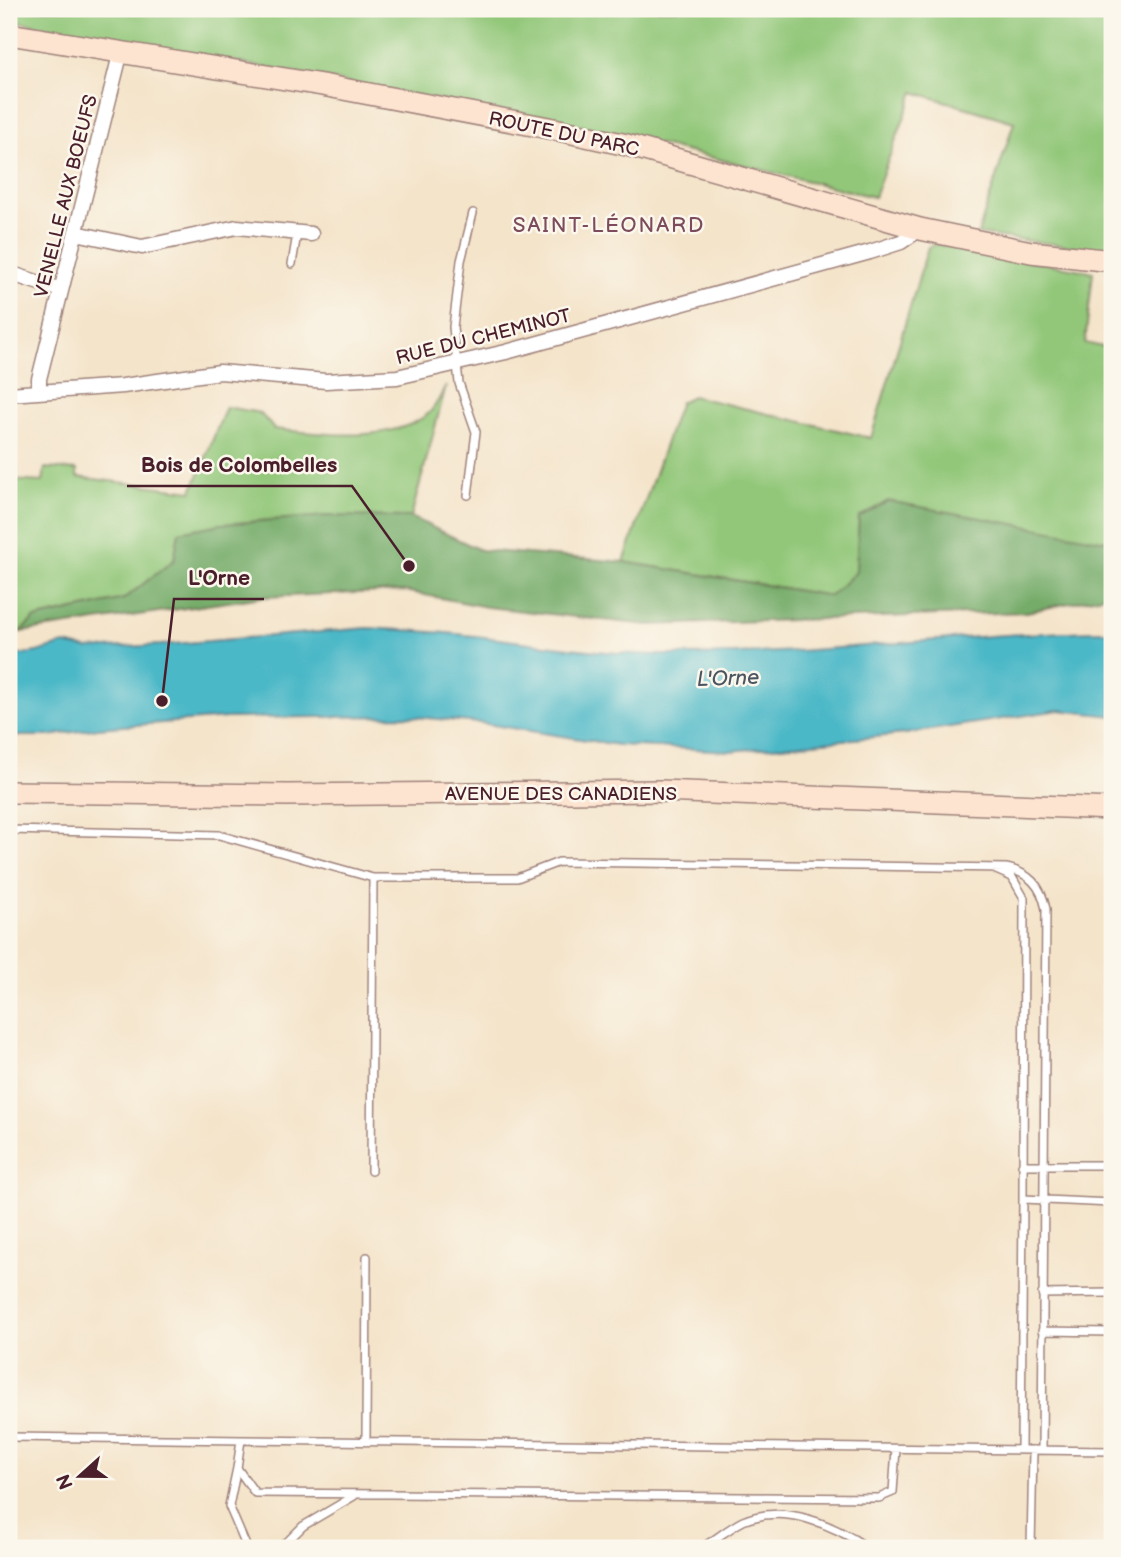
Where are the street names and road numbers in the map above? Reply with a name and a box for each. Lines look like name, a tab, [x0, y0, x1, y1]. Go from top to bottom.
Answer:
street label: VENELLE AUX BOEUFS	[30, 93, 103, 300]
street label: ROUTE DU PARC	[486, 107, 641, 162]
street label: RUE DU CHEMINOT	[394, 304, 574, 370]
street label: AVENUE DES CANADIENS	[445, 783, 677, 806]

